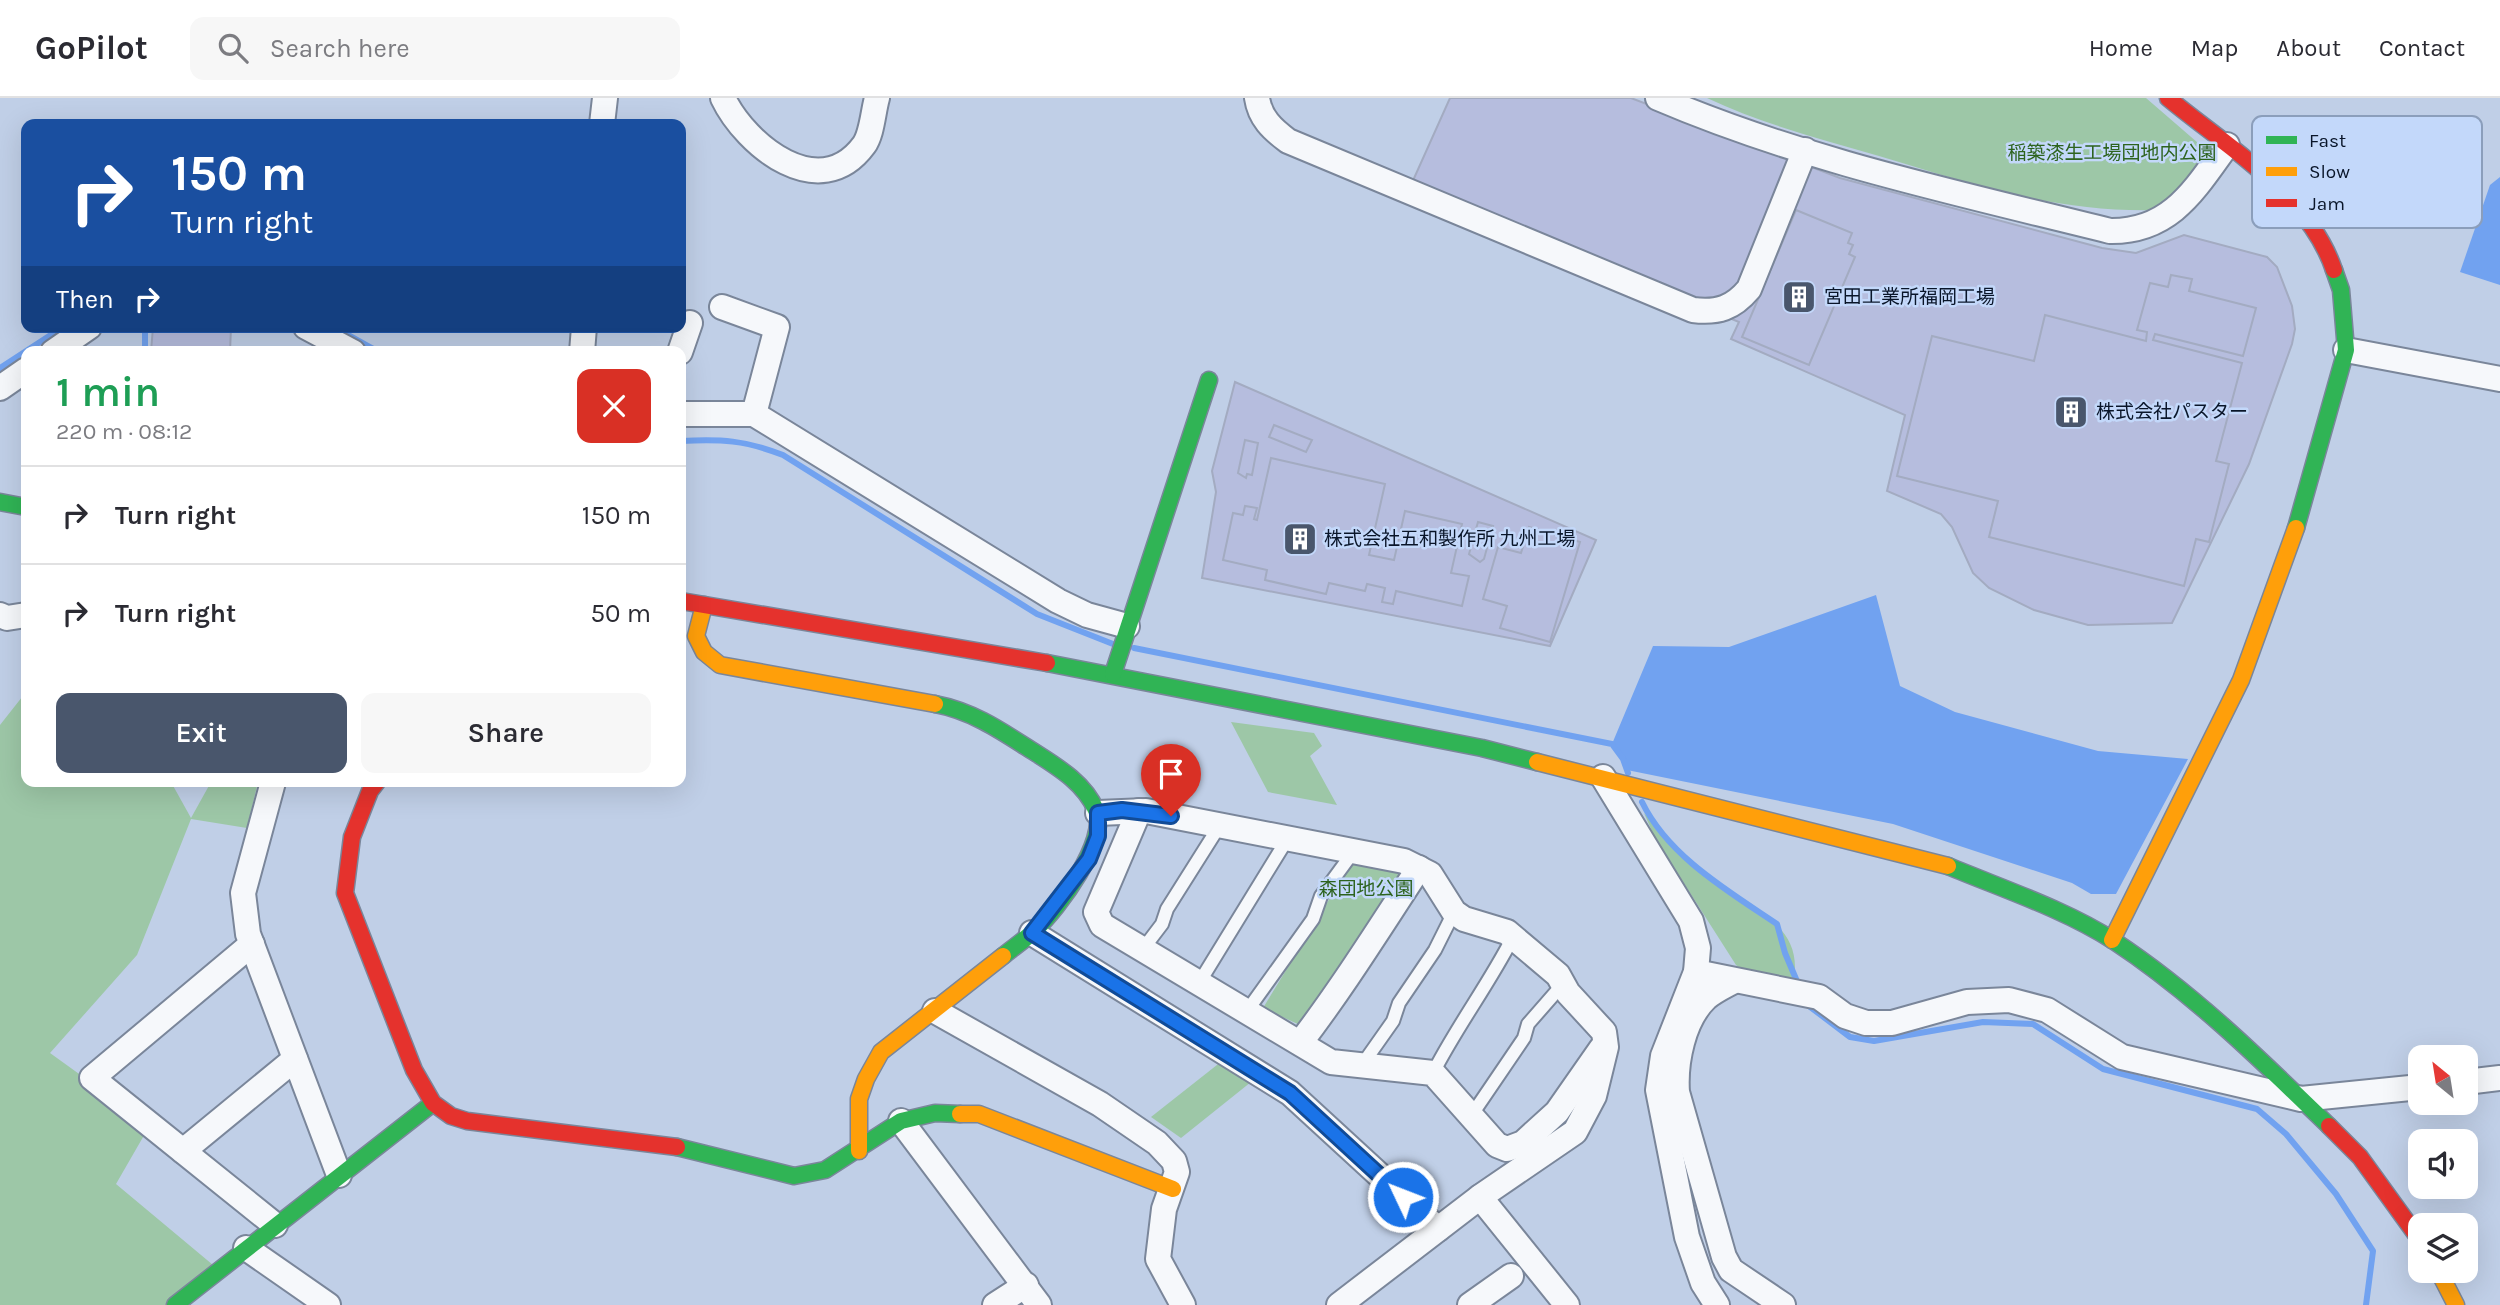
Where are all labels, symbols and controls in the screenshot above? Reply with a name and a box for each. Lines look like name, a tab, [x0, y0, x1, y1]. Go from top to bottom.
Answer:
search box	[190, 17, 680, 80]
text: GoPilot	[35, 29, 148, 67]
icon: search	[214, 29, 252, 67]
text: Search here	[270, 33, 410, 64]
text: Home	[2089, 34, 2153, 62]
text: Map	[2191, 34, 2238, 62]
text: About	[2276, 34, 2341, 62]
text: Contact	[2379, 34, 2465, 62]
legend	[2252, 116, 2482, 228]
text: Fast	[2309, 130, 2346, 152]
park label: 稲築漆生工場団地内公園	[2007, 142, 2217, 164]
text: 150 m	[171, 145, 307, 202]
icon: right	[56, 147, 147, 238]
text: Slow	[2309, 161, 2350, 183]
text: Jam	[2309, 193, 2345, 215]
text: Turn right	[171, 204, 313, 241]
building icon: 宮田工業所福岡工場	[1780, 278, 1818, 316]
icon: right	[128, 280, 166, 318]
text: Then	[56, 284, 114, 315]
place label: 宮田工業所福岡工場	[1824, 286, 1995, 308]
text: 1 min	[56, 367, 160, 417]
button: close	[577, 369, 651, 443]
building icon: 株式会社パスター	[2052, 393, 2090, 431]
place label: 株式会社パスター	[2096, 401, 2248, 423]
text: 220 m · 08:12	[56, 418, 192, 445]
icon: right	[56, 496, 94, 534]
text: Turn right	[115, 500, 236, 531]
text: 150 m	[582, 500, 651, 531]
building icon: 株式会社五和製作所 九州工場	[1281, 520, 1319, 558]
place label: 株式会社五和製作所 九州工場	[1324, 528, 1576, 550]
icon: right	[56, 594, 94, 632]
text: Turn right	[115, 598, 236, 629]
text: 50 m	[590, 598, 651, 629]
button: Exit	[56, 693, 347, 773]
button: Share	[361, 693, 651, 773]
pin	[1141, 744, 1201, 816]
icon: arrive	[1152, 755, 1190, 793]
park label: 森団地公園	[1318, 878, 1414, 900]
north arrow	[2408, 1045, 2478, 1115]
map controls	[2408, 1045, 2478, 1283]
button: sound	[2408, 1129, 2478, 1199]
position arrow	[1366, 1160, 1440, 1234]
button: layers	[2408, 1213, 2478, 1283]

